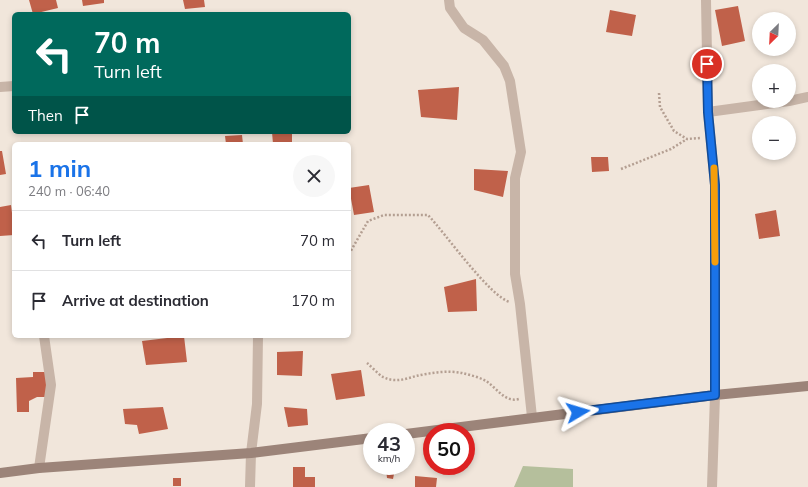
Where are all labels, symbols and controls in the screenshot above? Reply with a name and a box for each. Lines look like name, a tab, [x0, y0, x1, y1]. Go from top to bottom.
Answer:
north arrow	[752, 12, 796, 56]
map controls	[752, 12, 796, 160]
text: 70 m	[94, 25, 160, 60]
icon: left	[28, 28, 80, 80]
pin	[690, 47, 724, 81]
icon: arrive	[696, 53, 718, 75]
text: Turn left	[94, 60, 162, 83]
button: +	[752, 64, 796, 108]
icon: arrive	[71, 104, 93, 126]
text: Then	[28, 106, 63, 125]
button: −	[752, 116, 796, 160]
text: 1 min	[28, 153, 91, 183]
button: close	[293, 155, 335, 197]
text: 240 m · 06:40	[28, 183, 110, 199]
icon: left	[28, 230, 50, 252]
text: Turn left	[62, 231, 121, 250]
text: 70 m	[300, 231, 335, 250]
icon: arrive	[28, 290, 50, 312]
text: Arrive at destination	[62, 291, 209, 310]
text: 170 m	[291, 291, 335, 310]
position arrow	[557, 391, 599, 433]
speed limit sign: 50	[423, 423, 475, 475]
text: 43	[377, 431, 401, 456]
text: km/h	[378, 452, 400, 465]

